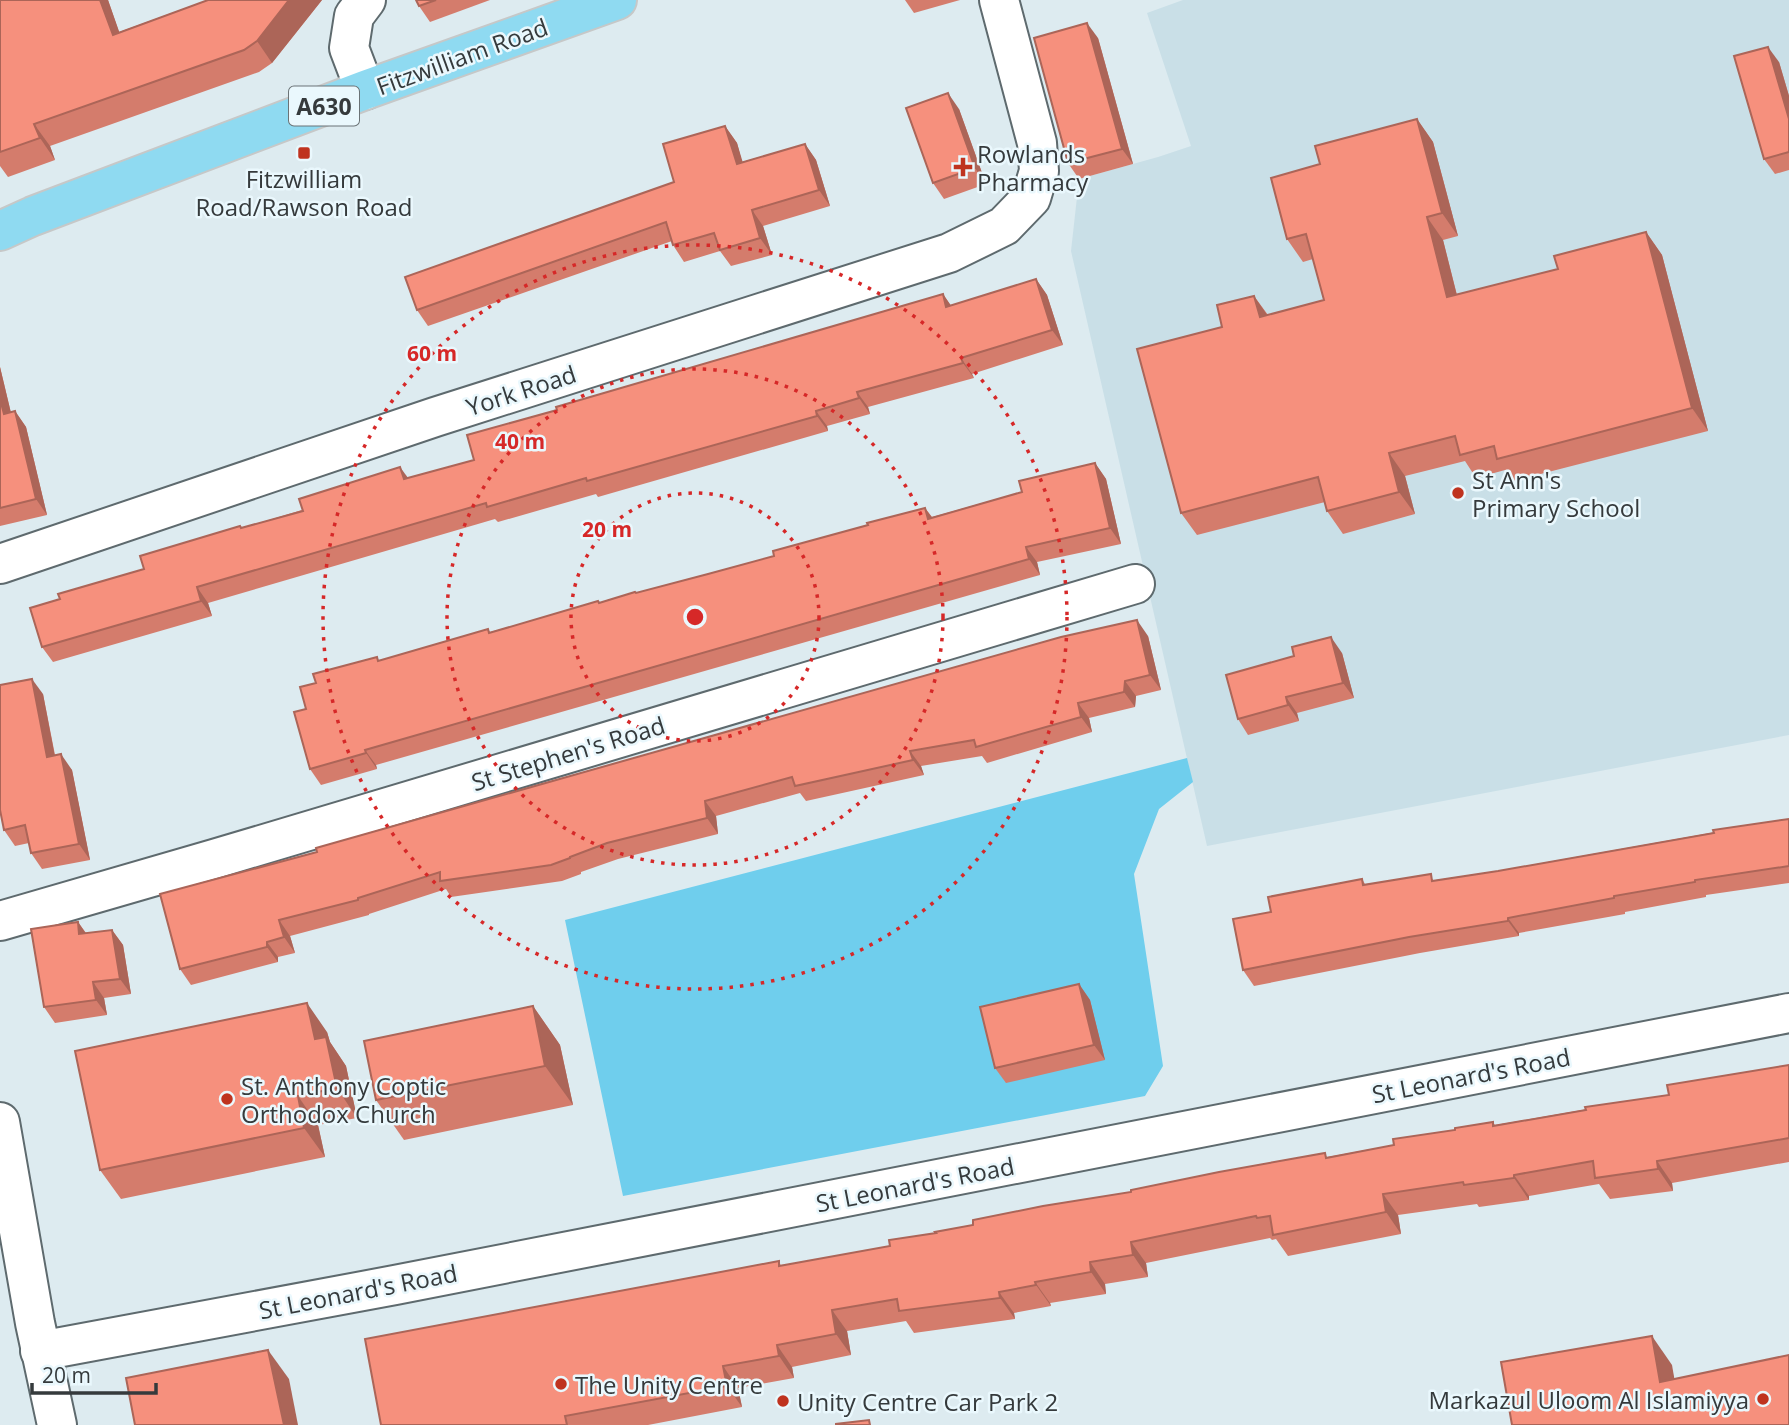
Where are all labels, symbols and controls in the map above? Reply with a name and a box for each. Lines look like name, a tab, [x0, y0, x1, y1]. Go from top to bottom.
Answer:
street label: Fitzwilliam Road	[372, 10, 552, 102]
road number: A630	[289, 86, 359, 125]
place label: Rowlands Pharmacy	[977, 137, 1089, 198]
marker: Fitzwilliam Road/Rawson Road	[296, 145, 312, 161]
marker: Rowlands Pharmacy	[955, 159, 971, 175]
place label: Fitzwilliam Road/Rawson Road	[196, 162, 412, 223]
text: 60 m	[407, 339, 457, 367]
street label: York Road	[462, 357, 580, 423]
text: 40 m	[495, 427, 545, 455]
place label: St Ann's Primary School	[1472, 463, 1640, 524]
marker: St Ann's Primary School	[1450, 485, 1466, 501]
text: 20 m	[582, 515, 632, 543]
centre of rings	[683, 605, 707, 629]
street label: St Stephen's Road	[467, 708, 669, 798]
street label: St Leonard's Road	[1369, 1040, 1573, 1110]
place label: St. Anthony Coptic Orthodox Church	[241, 1069, 446, 1130]
marker: St. Anthony Coptic Orthodox Church	[219, 1091, 235, 1107]
street label: St Leonard's Road	[813, 1149, 1017, 1219]
street label: St Leonard's Road	[256, 1256, 460, 1326]
scale bar	[32, 1352, 156, 1396]
text: 20 m	[42, 1361, 91, 1389]
place label: The Unity Centre	[575, 1368, 763, 1401]
marker: The Unity Centre	[553, 1376, 569, 1392]
place label: Markazul Uloom Al Islamiyya	[1429, 1383, 1749, 1416]
place label: Unity Centre Car Park 2	[797, 1385, 1058, 1418]
marker: Markazul Uloom Al Islamiyya	[1755, 1391, 1771, 1407]
marker: Unity Centre Car Park 2	[775, 1393, 791, 1409]

